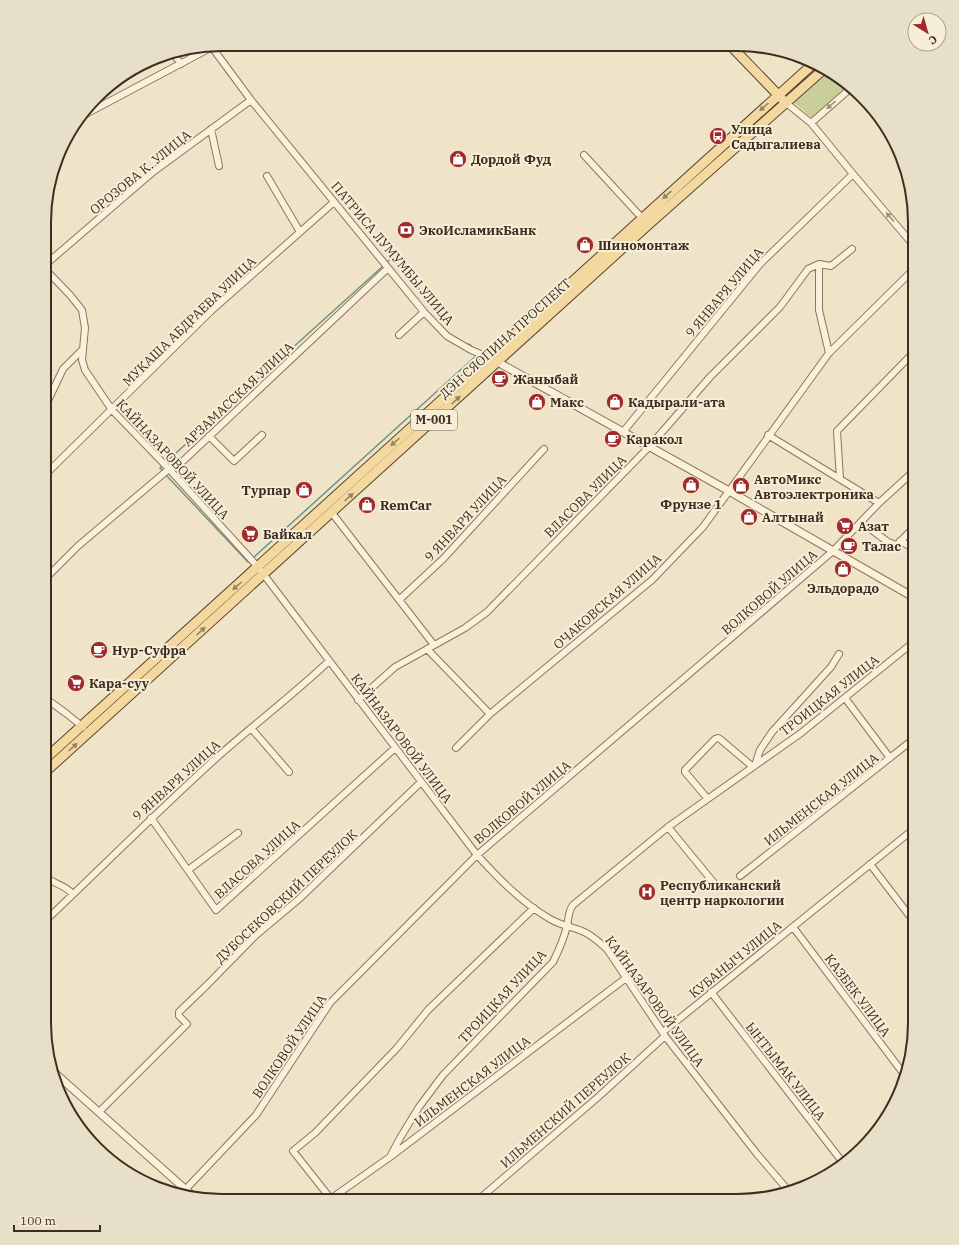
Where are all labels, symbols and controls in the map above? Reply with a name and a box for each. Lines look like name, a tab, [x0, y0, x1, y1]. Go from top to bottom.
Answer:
north arrow	[907, 12, 947, 52]
text: С	[926, 32, 940, 48]
one-way arrow	[826, 101, 836, 110]
one-way arrow	[759, 103, 769, 112]
place label: Улица Садыгалиева	[731, 121, 821, 153]
street label: ОРОЗОВА К. УЛИЦА	[86, 126, 194, 218]
bus stop icon: Улица Садыгалиева	[708, 126, 728, 146]
shop icon: Дордой Фуд	[448, 149, 468, 169]
place label: Дордой Фуд	[471, 151, 552, 168]
street label: ПАТРИСА ЛУМУМБЫ УЛИЦА	[327, 178, 458, 329]
one-way arrow	[662, 190, 673, 199]
one-way arrow	[885, 212, 894, 222]
bank icon: ЭкоИсламикБанк	[396, 220, 416, 240]
place label: ЭкоИсламикБанк	[419, 222, 536, 239]
shop icon: Шиномонтаж	[575, 235, 595, 255]
place label: Шиномонтаж	[598, 237, 689, 254]
street label: 9 ЯНВАРЯ УЛИЦА	[682, 244, 767, 341]
street label: МУКАША АБДРАЕВА УЛИЦА	[119, 253, 260, 390]
street label: ДЭН СЯОПИНА ПРОСПЕКТ	[436, 274, 575, 402]
street label: АРЗАМАССКАЯ УЛИЦА	[179, 338, 297, 450]
cafe icon: Жаныбай	[490, 369, 510, 389]
place label: Жаныбай	[513, 371, 578, 388]
shop icon: Макс	[527, 392, 547, 412]
shop icon: Кадырали-ата	[605, 392, 625, 412]
place label: Макс	[550, 394, 584, 411]
place label: Кадырали-ата	[628, 394, 726, 411]
street label: КАЙНАЗАРОВОЙ УЛИЦА	[113, 396, 233, 523]
one-way arrow	[451, 396, 460, 405]
road number: M-001	[411, 410, 457, 430]
cafe icon: Каракол	[603, 429, 623, 449]
place label: Каракол	[626, 431, 683, 448]
one-way arrow	[390, 438, 401, 447]
street label: ВЛАСОВА УЛИЦА	[541, 452, 630, 541]
street label: 9 ЯНВАРЯ УЛИЦА	[421, 471, 510, 565]
place label: АвтоМикс Автоэлектроника	[754, 471, 875, 503]
shop icon: Фрунзе 1	[681, 475, 701, 495]
shop icon: АвтоМикс Автоэлектроника	[731, 476, 751, 496]
shop icon: Турпар	[294, 480, 314, 500]
place label: Турпар	[242, 482, 291, 499]
one-way arrow	[344, 492, 354, 502]
shop icon: RemCar	[357, 495, 377, 515]
place label: Фрунзе 1	[660, 496, 722, 513]
place label: RemCar	[380, 497, 432, 514]
shop icon: Алтынай	[739, 507, 759, 527]
place label: Алтынай	[762, 509, 824, 526]
supermarket icon: Азат	[835, 516, 855, 536]
place label: Азат	[858, 518, 889, 535]
supermarket icon: Байкал	[240, 524, 260, 544]
place label: Байкал	[263, 526, 312, 543]
cafe icon: Талас	[839, 536, 859, 556]
place label: Талас	[862, 538, 901, 555]
street label: ВОЛКОВОЙ УЛИЦА	[718, 546, 821, 639]
street label: ОЧАКОВСКАЯ УЛИЦА	[550, 550, 665, 653]
shop icon: Эльдорадо	[833, 559, 853, 579]
place label: Эльдорадо	[807, 580, 879, 597]
one-way arrow	[232, 581, 242, 591]
one-way arrow	[196, 627, 205, 636]
cafe icon: Нур-Суфра	[89, 640, 109, 660]
place label: Нур-Суфра	[112, 642, 187, 659]
street label: ТРОИЦКАЯ УЛИЦА	[776, 651, 883, 740]
street label: КАЙНАЗАРОВОЙ УЛИЦА	[347, 670, 456, 807]
supermarket icon: Кара-суу	[66, 673, 86, 693]
place label: Кара-суу	[89, 675, 150, 692]
street label: 9 ЯНВАРЯ УЛИЦА	[129, 736, 224, 824]
one-way arrow	[68, 742, 78, 751]
street label: ИЛЬМЕНСКАЯ УЛИЦА	[761, 749, 882, 849]
street label: ВОЛКОВОЙ УЛИЦА	[470, 757, 574, 848]
street label: ВЛАСОВА УЛИЦА	[211, 816, 304, 902]
street label: ДУБОСЕКОВСКИЙ ПЕРЕУЛОК	[212, 826, 361, 967]
place label: Республиканский центр наркологии	[660, 877, 785, 909]
hospital icon: Республиканский центр наркологии	[637, 882, 657, 902]
street label: КУБАНЫЧ УЛИЦА	[686, 917, 785, 1002]
street label: КАЙНАЗАРОВОЙ УЛИЦА	[601, 932, 708, 1070]
street label: ТРОИЦКАЯ УЛИЦА	[455, 946, 550, 1047]
street label: КАЗБЕК УЛИЦА	[821, 950, 894, 1040]
street label: ВОЛКОВОЙ УЛИЦА	[248, 991, 330, 1101]
street label: ЫНТЫМАК УЛИЦА	[742, 1019, 829, 1124]
street label: ИЛЬМЕНСКАЯ УЛИЦА	[411, 1032, 534, 1131]
street label: ИЛЬМЕНСКИЙ ПЕРЕУЛОК	[497, 1049, 634, 1172]
scale bar	[14, 1207, 100, 1233]
text: 100 m	[20, 1213, 56, 1228]

